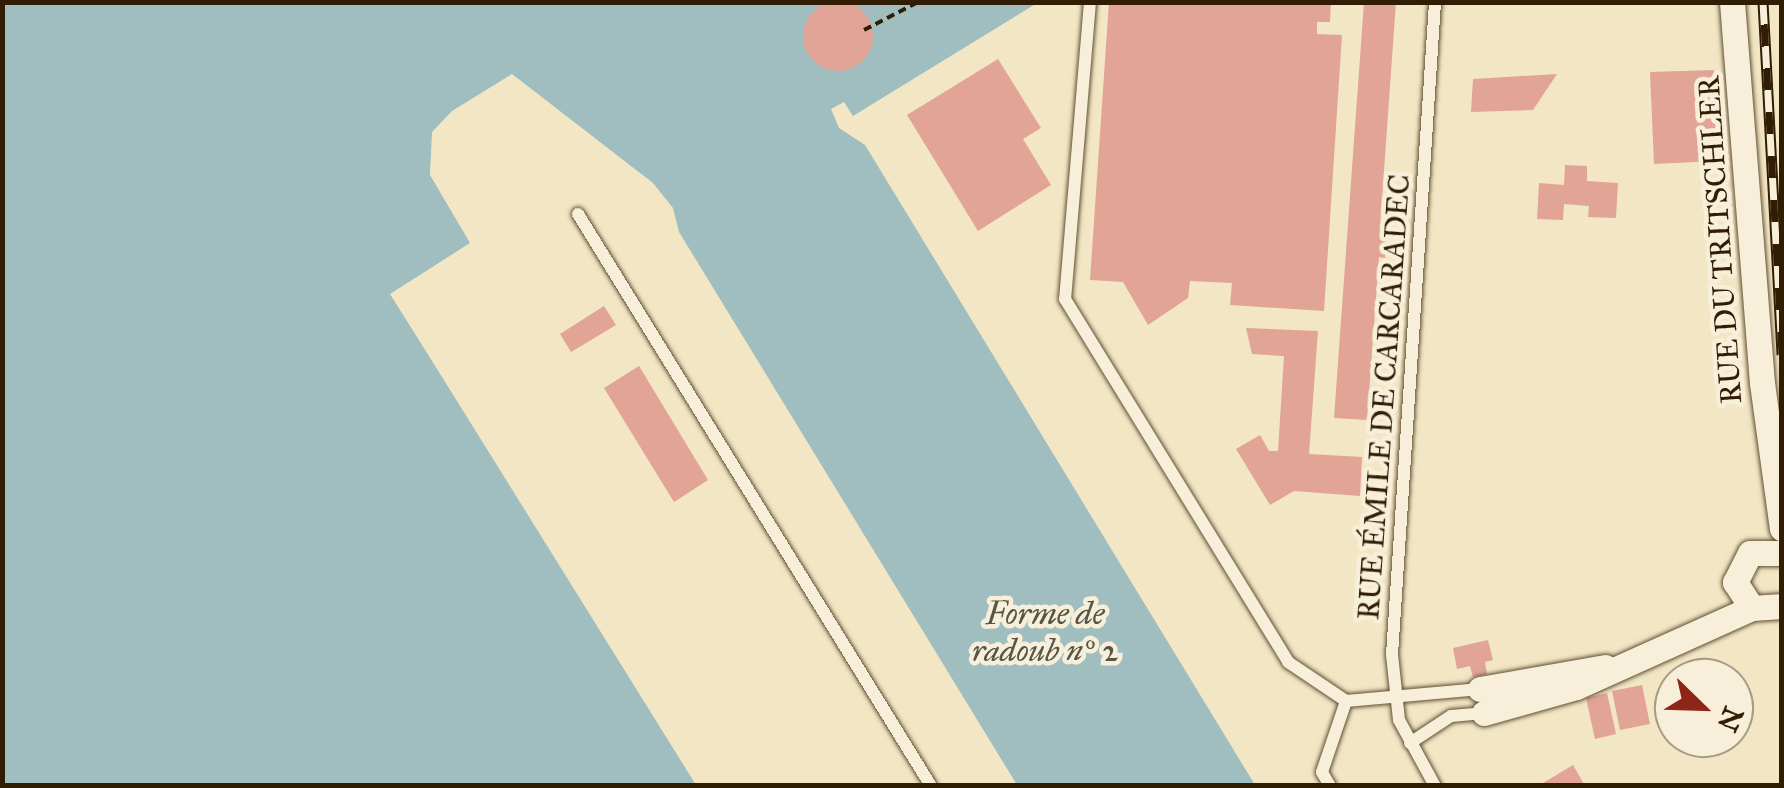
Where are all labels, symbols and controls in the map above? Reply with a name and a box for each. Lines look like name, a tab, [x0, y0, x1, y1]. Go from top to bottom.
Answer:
street label: RUE DU TRITSCHLER	[1691, 75, 1749, 405]
street label: RUE ÉMILE DE CARCARADEC	[1350, 173, 1418, 621]
water label: Forme de radoub nº 2	[972, 596, 1118, 671]
north arrow	[1654, 658, 1754, 758]
text: N	[1709, 701, 1751, 737]

